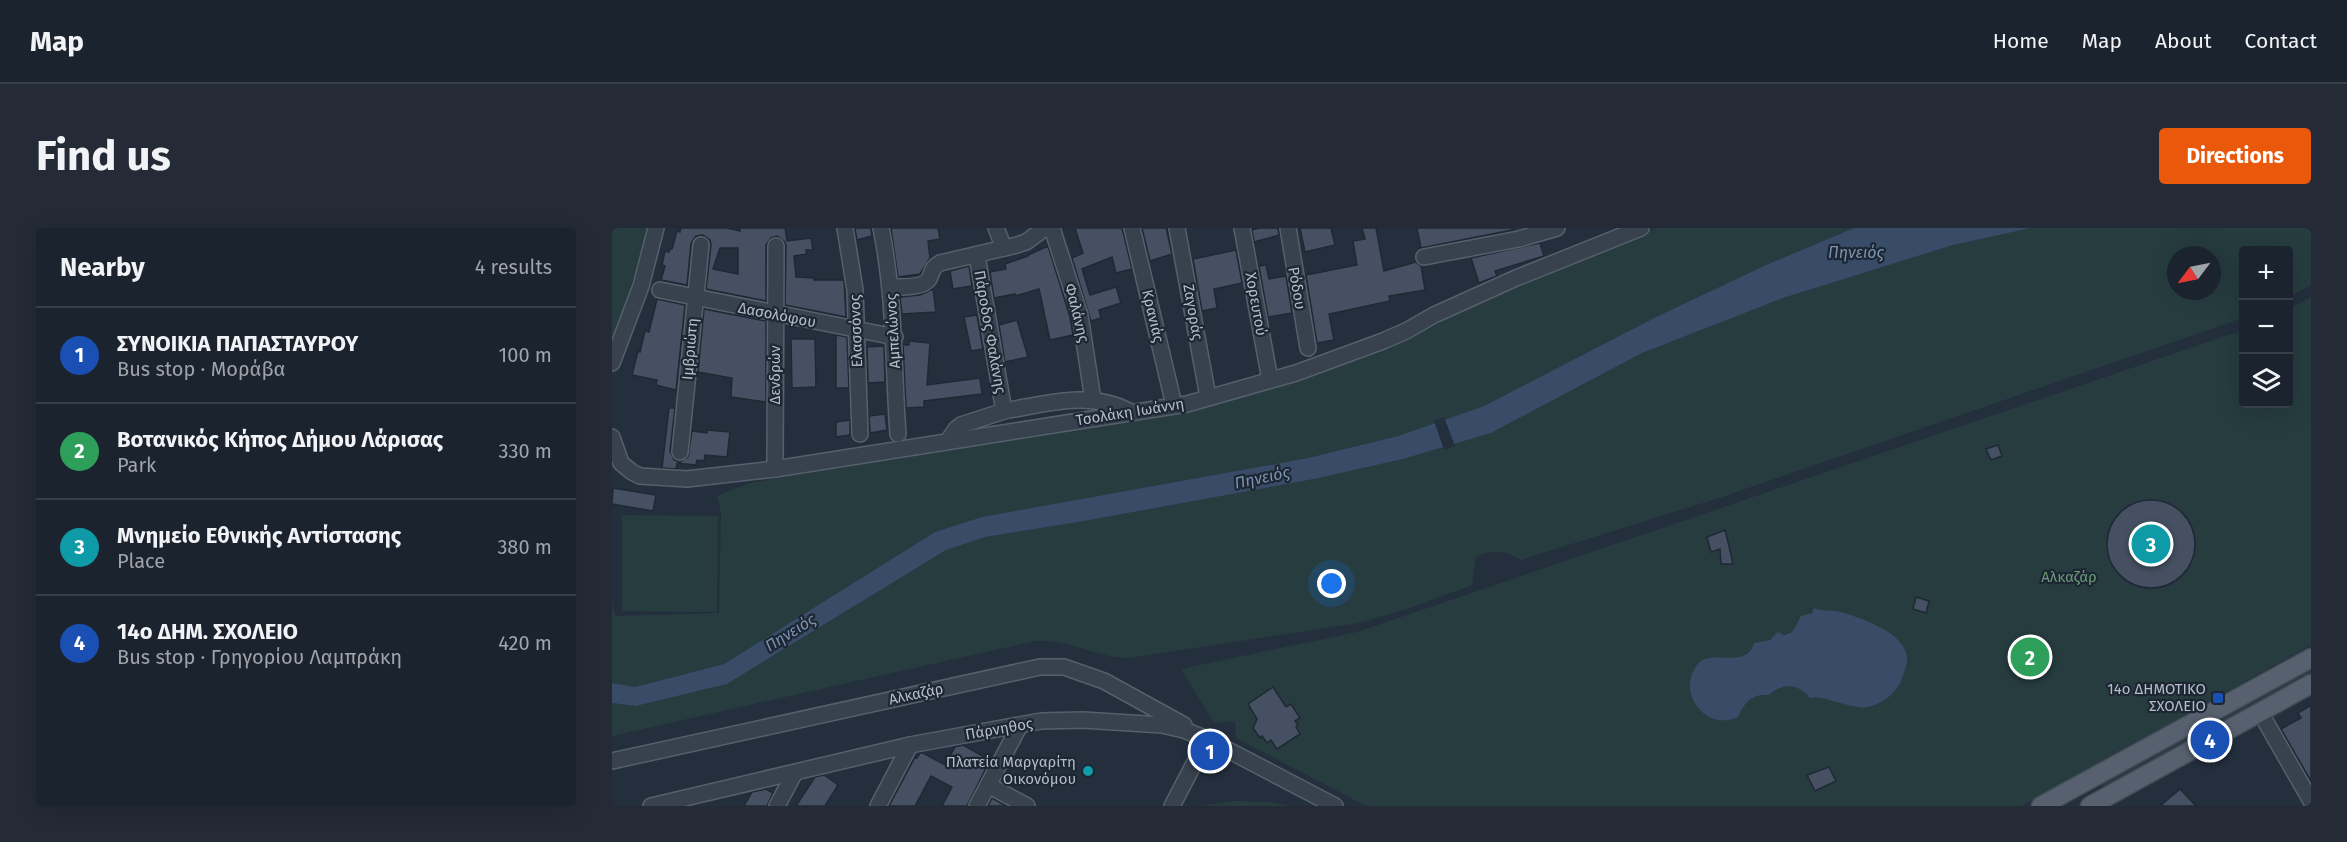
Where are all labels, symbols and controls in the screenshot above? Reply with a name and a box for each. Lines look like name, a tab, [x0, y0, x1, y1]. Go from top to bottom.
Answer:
text: Map	[30, 25, 84, 58]
text: Home	[1993, 28, 2049, 54]
text: Map	[2082, 28, 2122, 54]
text: About	[2155, 28, 2212, 54]
text: Contact	[2245, 28, 2317, 54]
button: Directions	[2159, 128, 2311, 184]
text: Find us	[36, 131, 171, 181]
water label: Πηνειός	[1828, 243, 1885, 262]
north arrow	[2167, 246, 2221, 300]
map controls	[2239, 246, 2293, 408]
button: +	[2239, 246, 2293, 300]
text: Nearby	[60, 252, 145, 283]
text: 4 results	[475, 255, 552, 279]
street label: Ρόδου	[1284, 265, 1310, 311]
street label: Πάροδος Φαλάνης	[970, 269, 1010, 395]
street label: Χορευτού	[1242, 271, 1270, 337]
street label: Φαλάνης	[1061, 282, 1093, 344]
street label: Ζαγοράς	[1179, 282, 1207, 342]
street label: Κρανιάς	[1138, 288, 1168, 344]
street label: Αμπελώνος	[882, 293, 904, 369]
street label: Ελασσόνος	[846, 294, 866, 368]
street label: Δασολόφου	[736, 299, 818, 331]
button: −	[2239, 300, 2293, 354]
street label: Ιμβριώτη	[678, 317, 702, 381]
text: ΣΥΝΟΙΚΙΑ ΠΑΠΑΣΤΑΥΡΟΥ	[117, 330, 358, 357]
text: 1	[75, 343, 84, 367]
text: 100 m	[499, 343, 552, 367]
street label: Δενδρών	[766, 345, 784, 405]
button: layers	[2239, 354, 2293, 408]
text: Bus stop · Μοράβα	[117, 357, 285, 381]
street label: Τσολάκη Ιωάννη	[1075, 395, 1185, 429]
text: Βοτανικός Κήπος Δήμου Λάρισας	[117, 426, 443, 453]
text: 2	[74, 439, 85, 463]
text: 330 m	[498, 439, 552, 463]
text: Park	[117, 453, 156, 477]
water label: Πηνειός	[1233, 462, 1292, 493]
text: Μνημείο Εθνικής Αντίστασης	[117, 522, 401, 549]
pin: 3	[2132, 522, 2170, 566]
text: 3	[74, 535, 85, 559]
text: 380 m	[497, 535, 552, 559]
text: Place	[117, 549, 165, 573]
park label: Αλκαζάρ	[2041, 568, 2097, 586]
your location	[1317, 569, 1346, 598]
water label: Πηνειός	[761, 609, 820, 655]
text: 14ο ΔΗΜ. ΣΧΟΛΕΙΟ	[117, 618, 298, 645]
text: 4	[74, 631, 85, 655]
text: 420 m	[498, 631, 552, 655]
pin: 2	[2010, 634, 2050, 680]
text: Bus stop · Γρηγορίου Λαμπράκη	[117, 645, 402, 669]
street label: Αλκαζάρ	[887, 679, 945, 709]
place label: 14ο ΔΗΜΟΤΙΚΟ ΣΧΟΛΕΙΟ	[2107, 680, 2206, 715]
marker: 14ο ΔΗΜΟΤΙΚΟ ΣΧΟΛΕΙΟ	[2211, 691, 2225, 705]
street label: Πάρνηθος	[964, 714, 1034, 744]
pin: 4	[2190, 718, 2230, 762]
pin: 1	[1190, 728, 1230, 774]
place label: Πλατεία Μαργαρίτη Οικονόμου	[946, 753, 1076, 788]
marker: Πλατεία Μαργαρίτη Οικονόμου	[1081, 764, 1095, 778]

